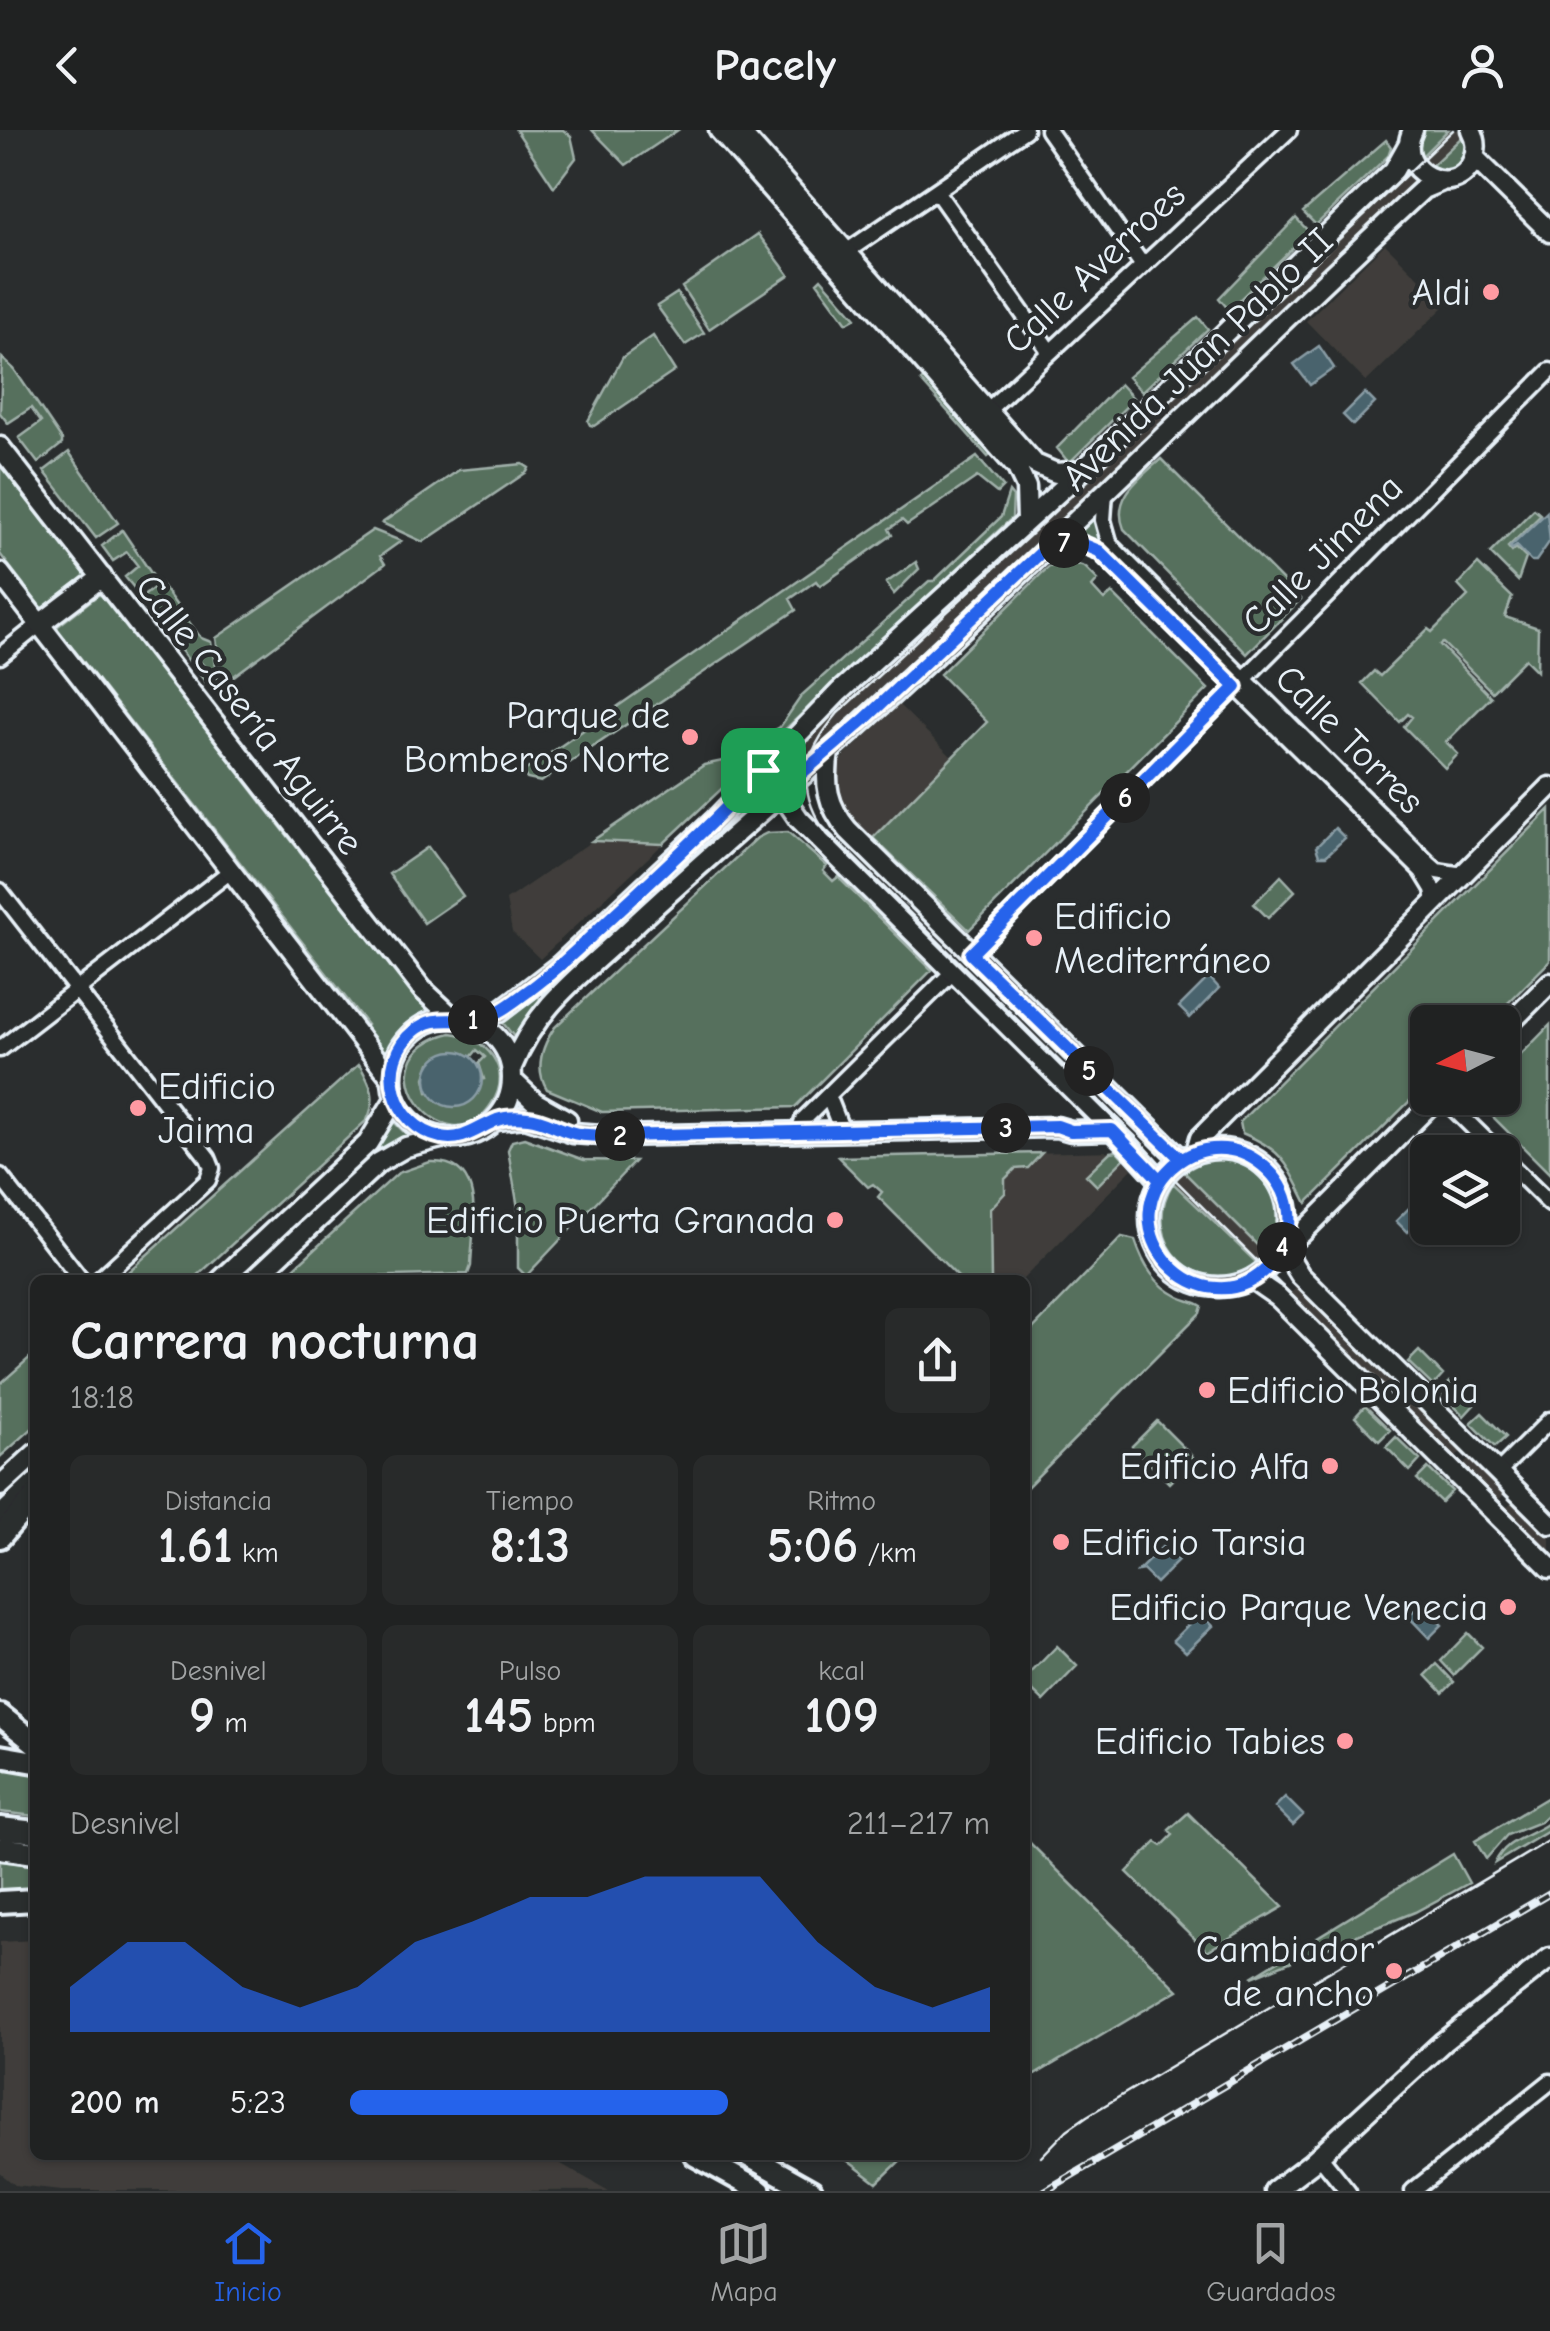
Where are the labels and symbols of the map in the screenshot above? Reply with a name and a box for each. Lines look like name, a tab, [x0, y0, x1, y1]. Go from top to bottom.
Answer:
street label: Calle Averroes	[995, 173, 1195, 363]
street label: Avenida Juan Pablo II	[1053, 219, 1342, 500]
place label: Aldi	[1412, 271, 1471, 315]
marker: Aldi	[1480, 281, 1502, 303]
street label: Calle Jimena	[1233, 465, 1412, 644]
pin: 7	[1039, 518, 1089, 568]
street label: Calle Casería Aguirre	[126, 566, 372, 864]
street label: Calle Torres	[1266, 656, 1433, 823]
place label: Parque de Bomberos Norte	[404, 694, 670, 782]
marker: Parque de Bomberos Norte	[679, 726, 701, 748]
pin	[721, 728, 806, 813]
pin: 6	[1100, 773, 1150, 823]
place label: Edificio Mediterráneo	[1054, 895, 1271, 983]
marker: Edificio Mediterráneo	[1023, 927, 1045, 949]
pin: 1	[448, 995, 498, 1045]
north arrow	[1410, 1005, 1520, 1115]
pin: 5	[1064, 1046, 1114, 1096]
place label: Edificio Jaima	[158, 1065, 276, 1153]
marker: Edificio Jaima	[127, 1097, 149, 1119]
pin: 3	[981, 1103, 1031, 1153]
pin: 2	[595, 1111, 645, 1161]
place label: Edificio Puerta Granada	[426, 1199, 815, 1243]
marker: Edificio Puerta Granada	[824, 1209, 846, 1231]
pin: 4	[1257, 1222, 1307, 1272]
place label: Edificio Bolonia	[1227, 1369, 1479, 1413]
marker: Edificio Bolonia	[1196, 1379, 1218, 1401]
place label: Edificio Alfa	[1119, 1445, 1310, 1489]
marker: Edificio Alfa	[1319, 1455, 1341, 1477]
place label: Edificio Tarsia	[1081, 1521, 1307, 1565]
marker: Edificio Tarsia	[1050, 1531, 1072, 1553]
place label: Edificio Parque Venecia	[1109, 1586, 1488, 1630]
marker: Edificio Parque Venecia	[1497, 1596, 1519, 1618]
place label: Edificio Tabies	[1095, 1720, 1325, 1764]
marker: Edificio Tabies	[1334, 1730, 1356, 1752]
place label: Cambiador de ancho	[1196, 1928, 1374, 2016]
marker: Cambiador de ancho	[1383, 1960, 1405, 1982]

